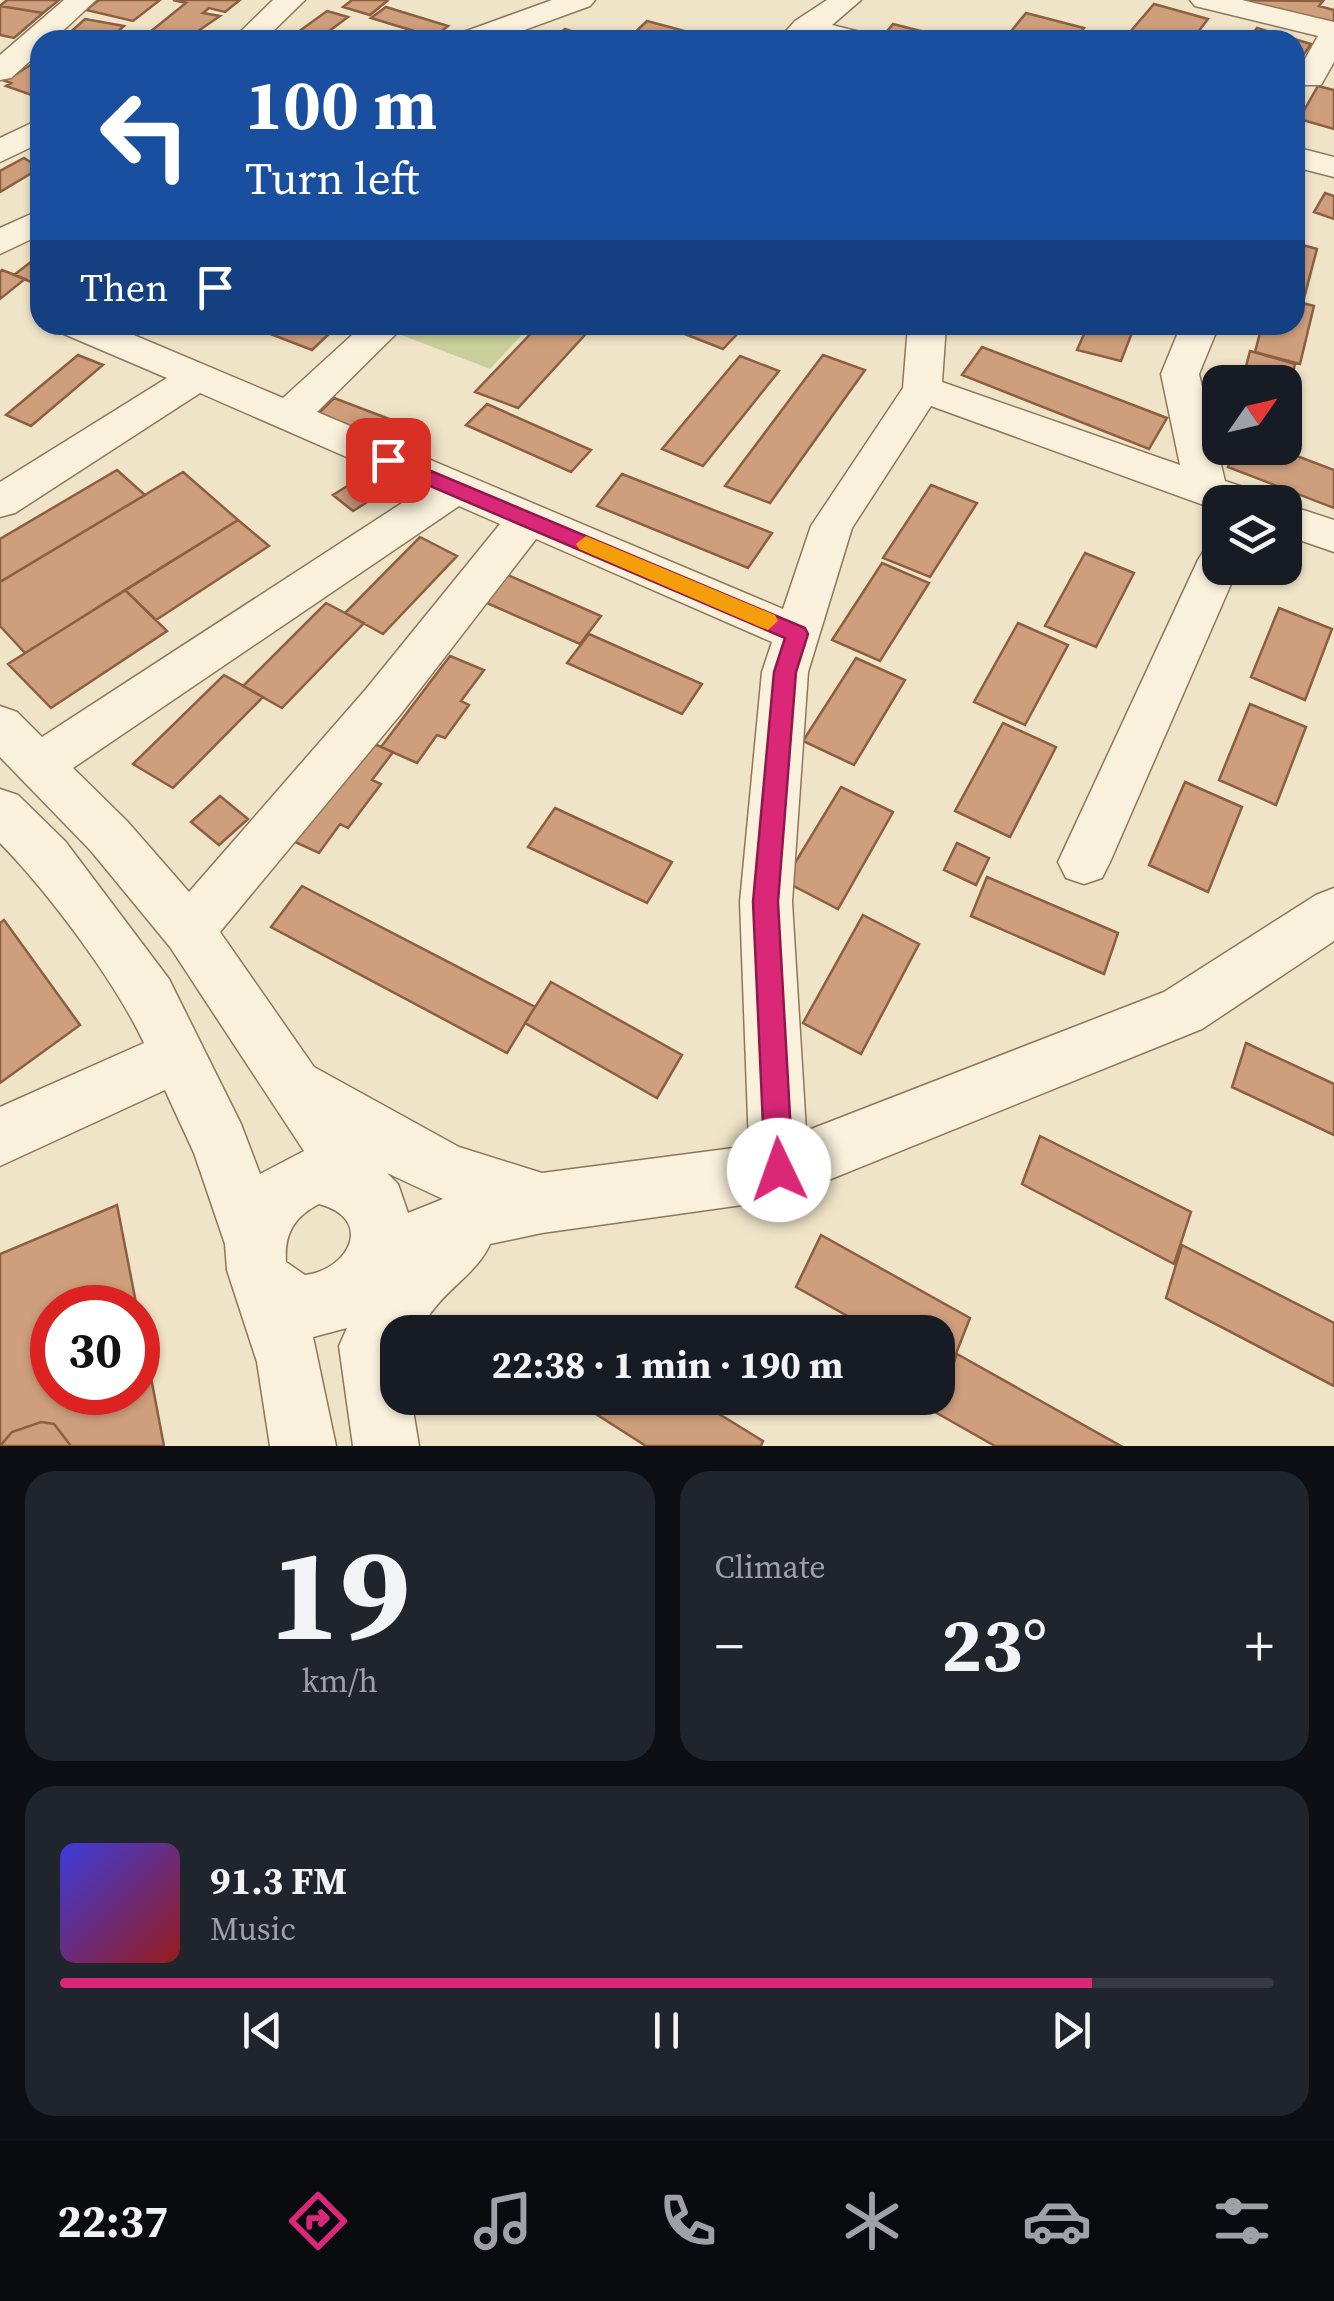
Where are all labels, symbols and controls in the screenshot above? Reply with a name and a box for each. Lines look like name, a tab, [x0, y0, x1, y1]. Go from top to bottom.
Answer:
text: 100 m	[245, 56, 437, 152]
icon: left	[80, 70, 210, 200]
text: Turn left	[245, 147, 419, 209]
icon: arrive	[188, 260, 243, 315]
text: Then	[80, 262, 168, 314]
north arrow	[1202, 365, 1302, 465]
map controls	[1202, 365, 1302, 585]
pin	[346, 418, 431, 503]
icon: arrive	[361, 433, 416, 488]
button: layers	[1202, 485, 1302, 585]
position arrow	[727, 1118, 831, 1222]
speed limit sign: 30	[30, 1285, 160, 1415]
text: 22:38 · 1 min · 190 m	[491, 1339, 844, 1391]
text: 19	[269, 1504, 410, 1683]
text: Climate	[715, 1545, 826, 1589]
text: 23°	[941, 1593, 1047, 1696]
text: −	[715, 1608, 744, 1683]
text: +	[1245, 1608, 1274, 1683]
text: km/h	[302, 1659, 378, 1703]
text: 91.3 FM	[210, 1855, 347, 1907]
text: Music	[210, 1907, 296, 1951]
icon: previous	[235, 2003, 290, 2058]
icon: pause	[639, 2003, 694, 2058]
icon: next	[1044, 2003, 1099, 2058]
icon: directions	[283, 2186, 353, 2256]
icon: music	[468, 2186, 538, 2256]
icon: phone	[653, 2186, 723, 2256]
icon: climate	[837, 2186, 907, 2256]
icon: car	[1022, 2186, 1092, 2256]
icon: filters	[1207, 2186, 1277, 2256]
text: 22:37	[57, 2190, 168, 2252]

